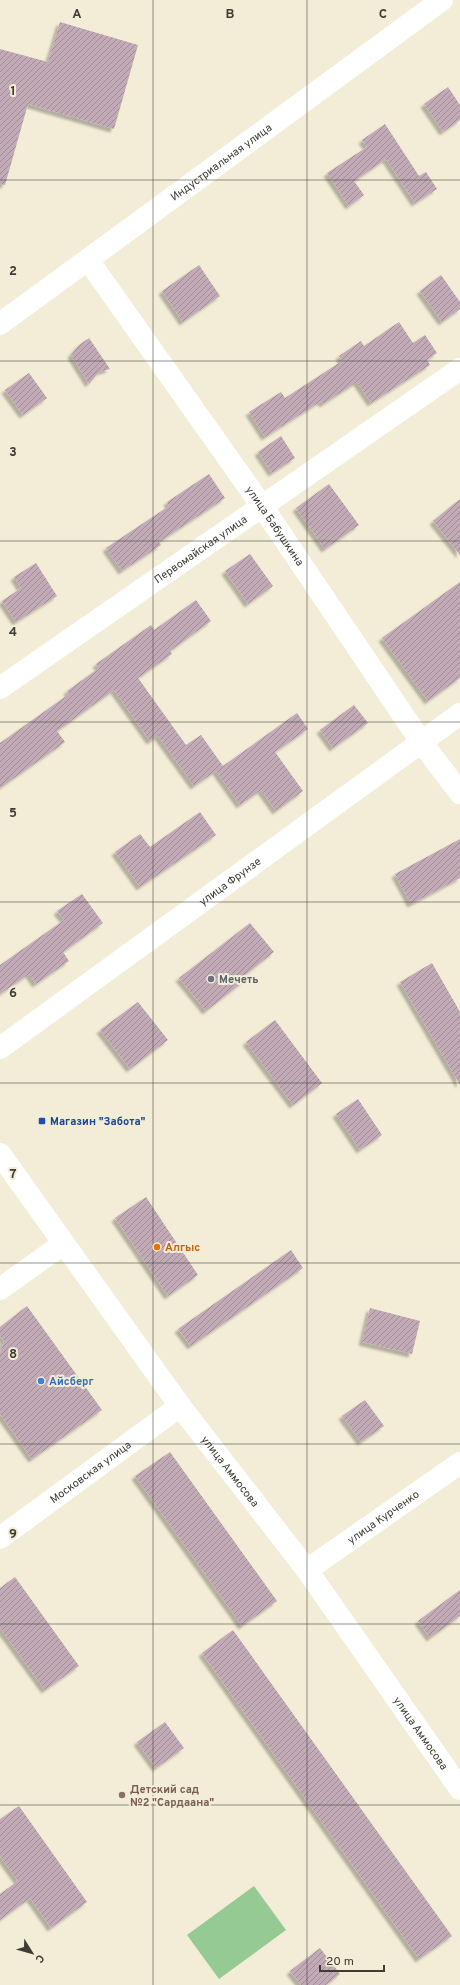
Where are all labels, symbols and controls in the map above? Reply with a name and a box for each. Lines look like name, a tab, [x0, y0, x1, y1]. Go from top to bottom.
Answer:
text: A	[72, 7, 82, 23]
text: B	[226, 7, 235, 23]
text: C	[379, 7, 387, 23]
text: 1	[10, 84, 16, 100]
street label: Индустриальная улица	[168, 121, 275, 205]
text: 2	[9, 264, 17, 280]
text: 3	[9, 445, 17, 461]
street label: улица Бабушкина	[242, 484, 307, 569]
street label: Первомайская улица	[152, 512, 251, 587]
text: 4	[9, 625, 17, 641]
text: 5	[9, 806, 17, 822]
street label: улица Фрунзе	[197, 855, 264, 909]
place label: Мечеть	[219, 973, 258, 987]
marker: Мечеть	[206, 974, 216, 984]
text: 6	[9, 986, 17, 1002]
place label: Магазин "Забота"	[50, 1115, 146, 1129]
marker: Магазин "Забота"	[37, 1116, 47, 1126]
text: 7	[10, 1167, 17, 1183]
place label: Алгыс	[165, 1241, 200, 1255]
marker: Алгыс	[152, 1242, 162, 1252]
text: 8	[9, 1347, 17, 1363]
place label: Айсберг	[49, 1375, 93, 1389]
marker: Айсберг	[36, 1376, 46, 1386]
street label: улица Аммосова	[198, 1433, 262, 1510]
street label: Московская улица	[48, 1438, 134, 1507]
street label: улица Курченко	[345, 1488, 422, 1547]
text: 9	[9, 1527, 17, 1543]
street label: улица Аммосова	[390, 1694, 451, 1773]
place label: Детский сад №2 "Сардаана"	[130, 1783, 214, 1810]
marker: Детский сад №2 "Сардаана"	[117, 1790, 127, 1800]
north arrow	[12, 1933, 52, 1973]
scale bar	[320, 1947, 384, 1973]
text: С	[31, 1951, 47, 1965]
text: 20 m	[326, 1954, 354, 1970]

